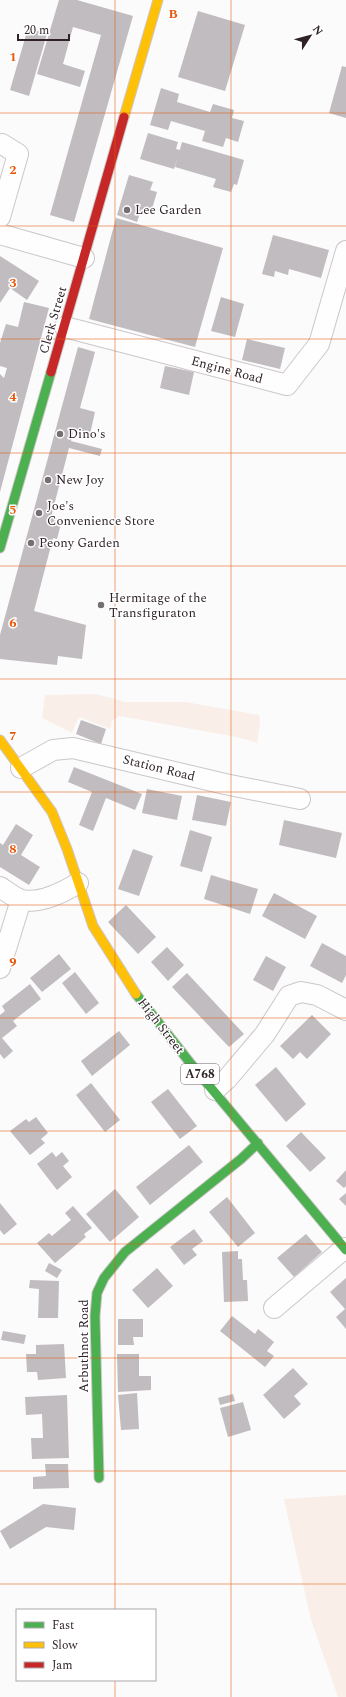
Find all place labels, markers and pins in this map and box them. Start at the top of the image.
place label: Lee Garden [135,200,202,220]
marker: Lee Garden [122,205,132,215]
place label: Dino's [68,424,106,444]
marker: Dino's [55,429,65,439]
place label: New Joy [56,470,105,490]
marker: New Joy [43,475,53,485]
place label: Joe's Convenience Store [47,496,155,531]
marker: Joe's Convenience Store [34,508,44,518]
place label: Peony Garden [39,533,120,553]
marker: Peony Garden [26,538,36,548]
place label: Hermitage of the Transfiguraton [109,588,207,623]
marker: Hermitage of the Transfiguraton [96,600,106,610]

